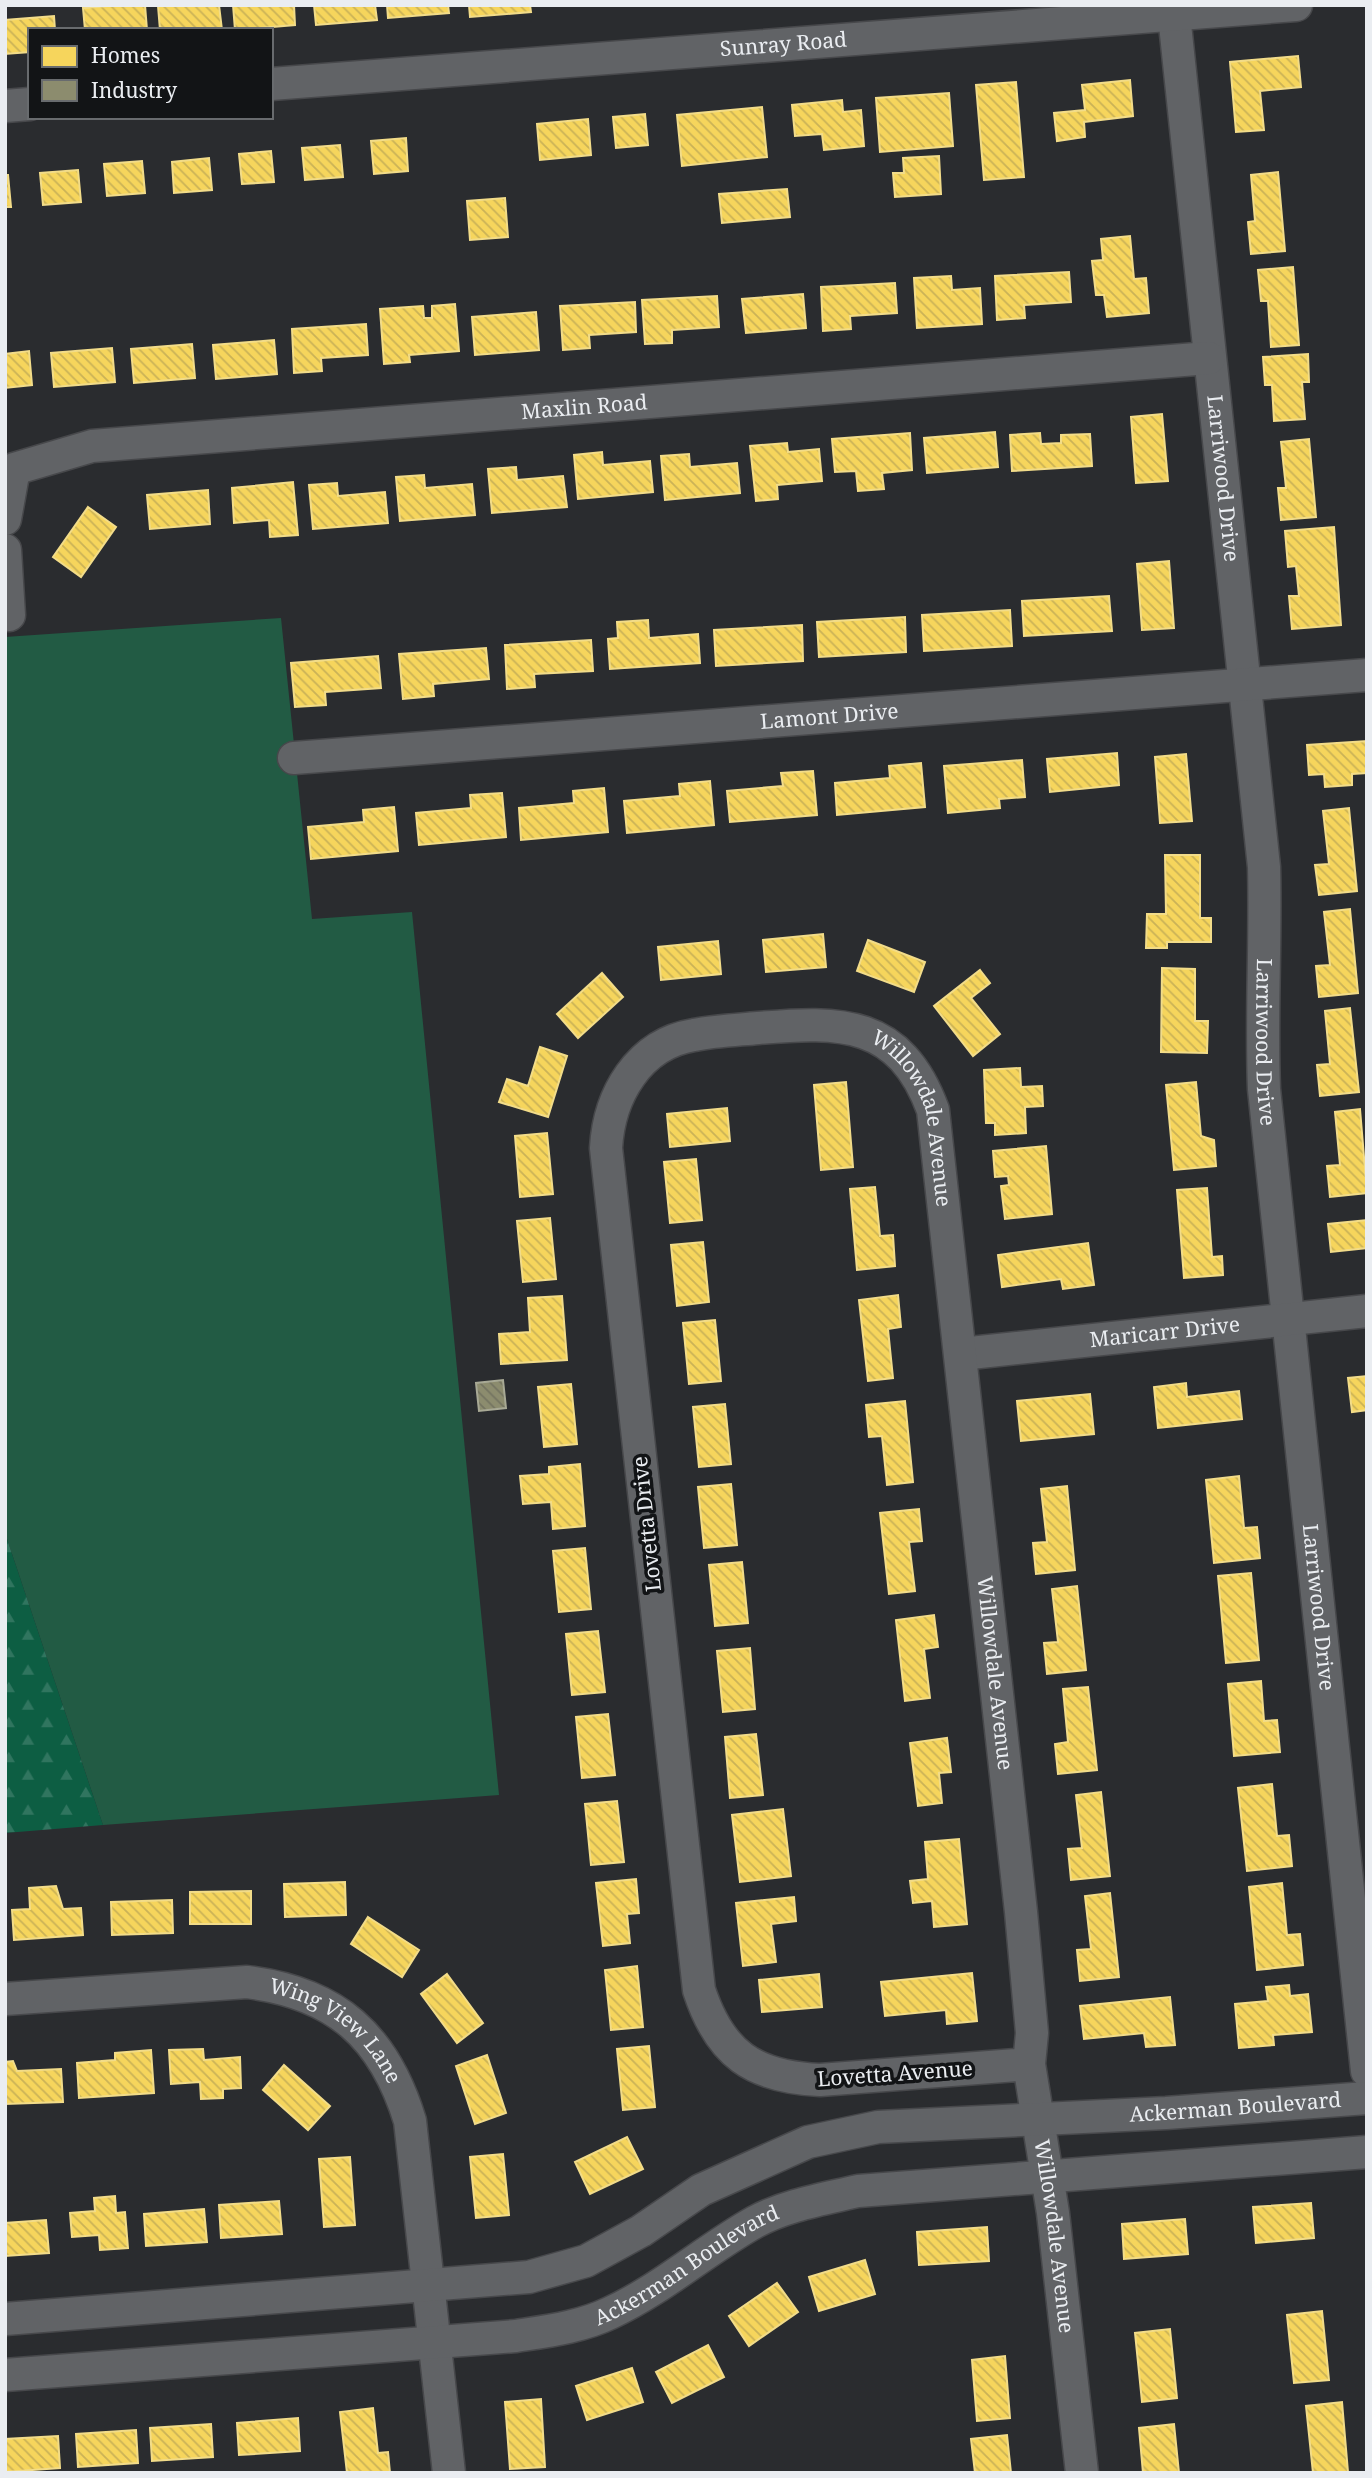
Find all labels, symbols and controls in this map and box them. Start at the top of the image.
street label: Sunray Road [719,25,848,62]
legend [28,28,273,119]
text: Homes [91,41,160,69]
text: Industry [91,76,177,104]
street label: Maxlin Road [520,387,649,425]
street label: Larriwood Drive [1201,394,1247,563]
street label: Lamont Drive [759,696,900,735]
street label: Larriwood Drive [1250,958,1283,1127]
street label: Willowdale Avenue [867,1023,959,1208]
street label: Maricarr Drive [1088,1310,1241,1353]
street label: Lovetta Drive [625,1455,667,1593]
street label: Larriwood Drive [1297,1523,1342,1692]
street label: Willowdale Avenue [971,1575,1020,1772]
street label: Wing View Lane [267,1971,409,2088]
street label: Lovetta Avenue [816,2054,974,2092]
street label: Ackerman Boulevard [1129,2085,1342,2128]
street label: Willowdale Avenue [1028,2137,1081,2335]
street label: Ackerman Boulevard [590,2198,783,2331]

